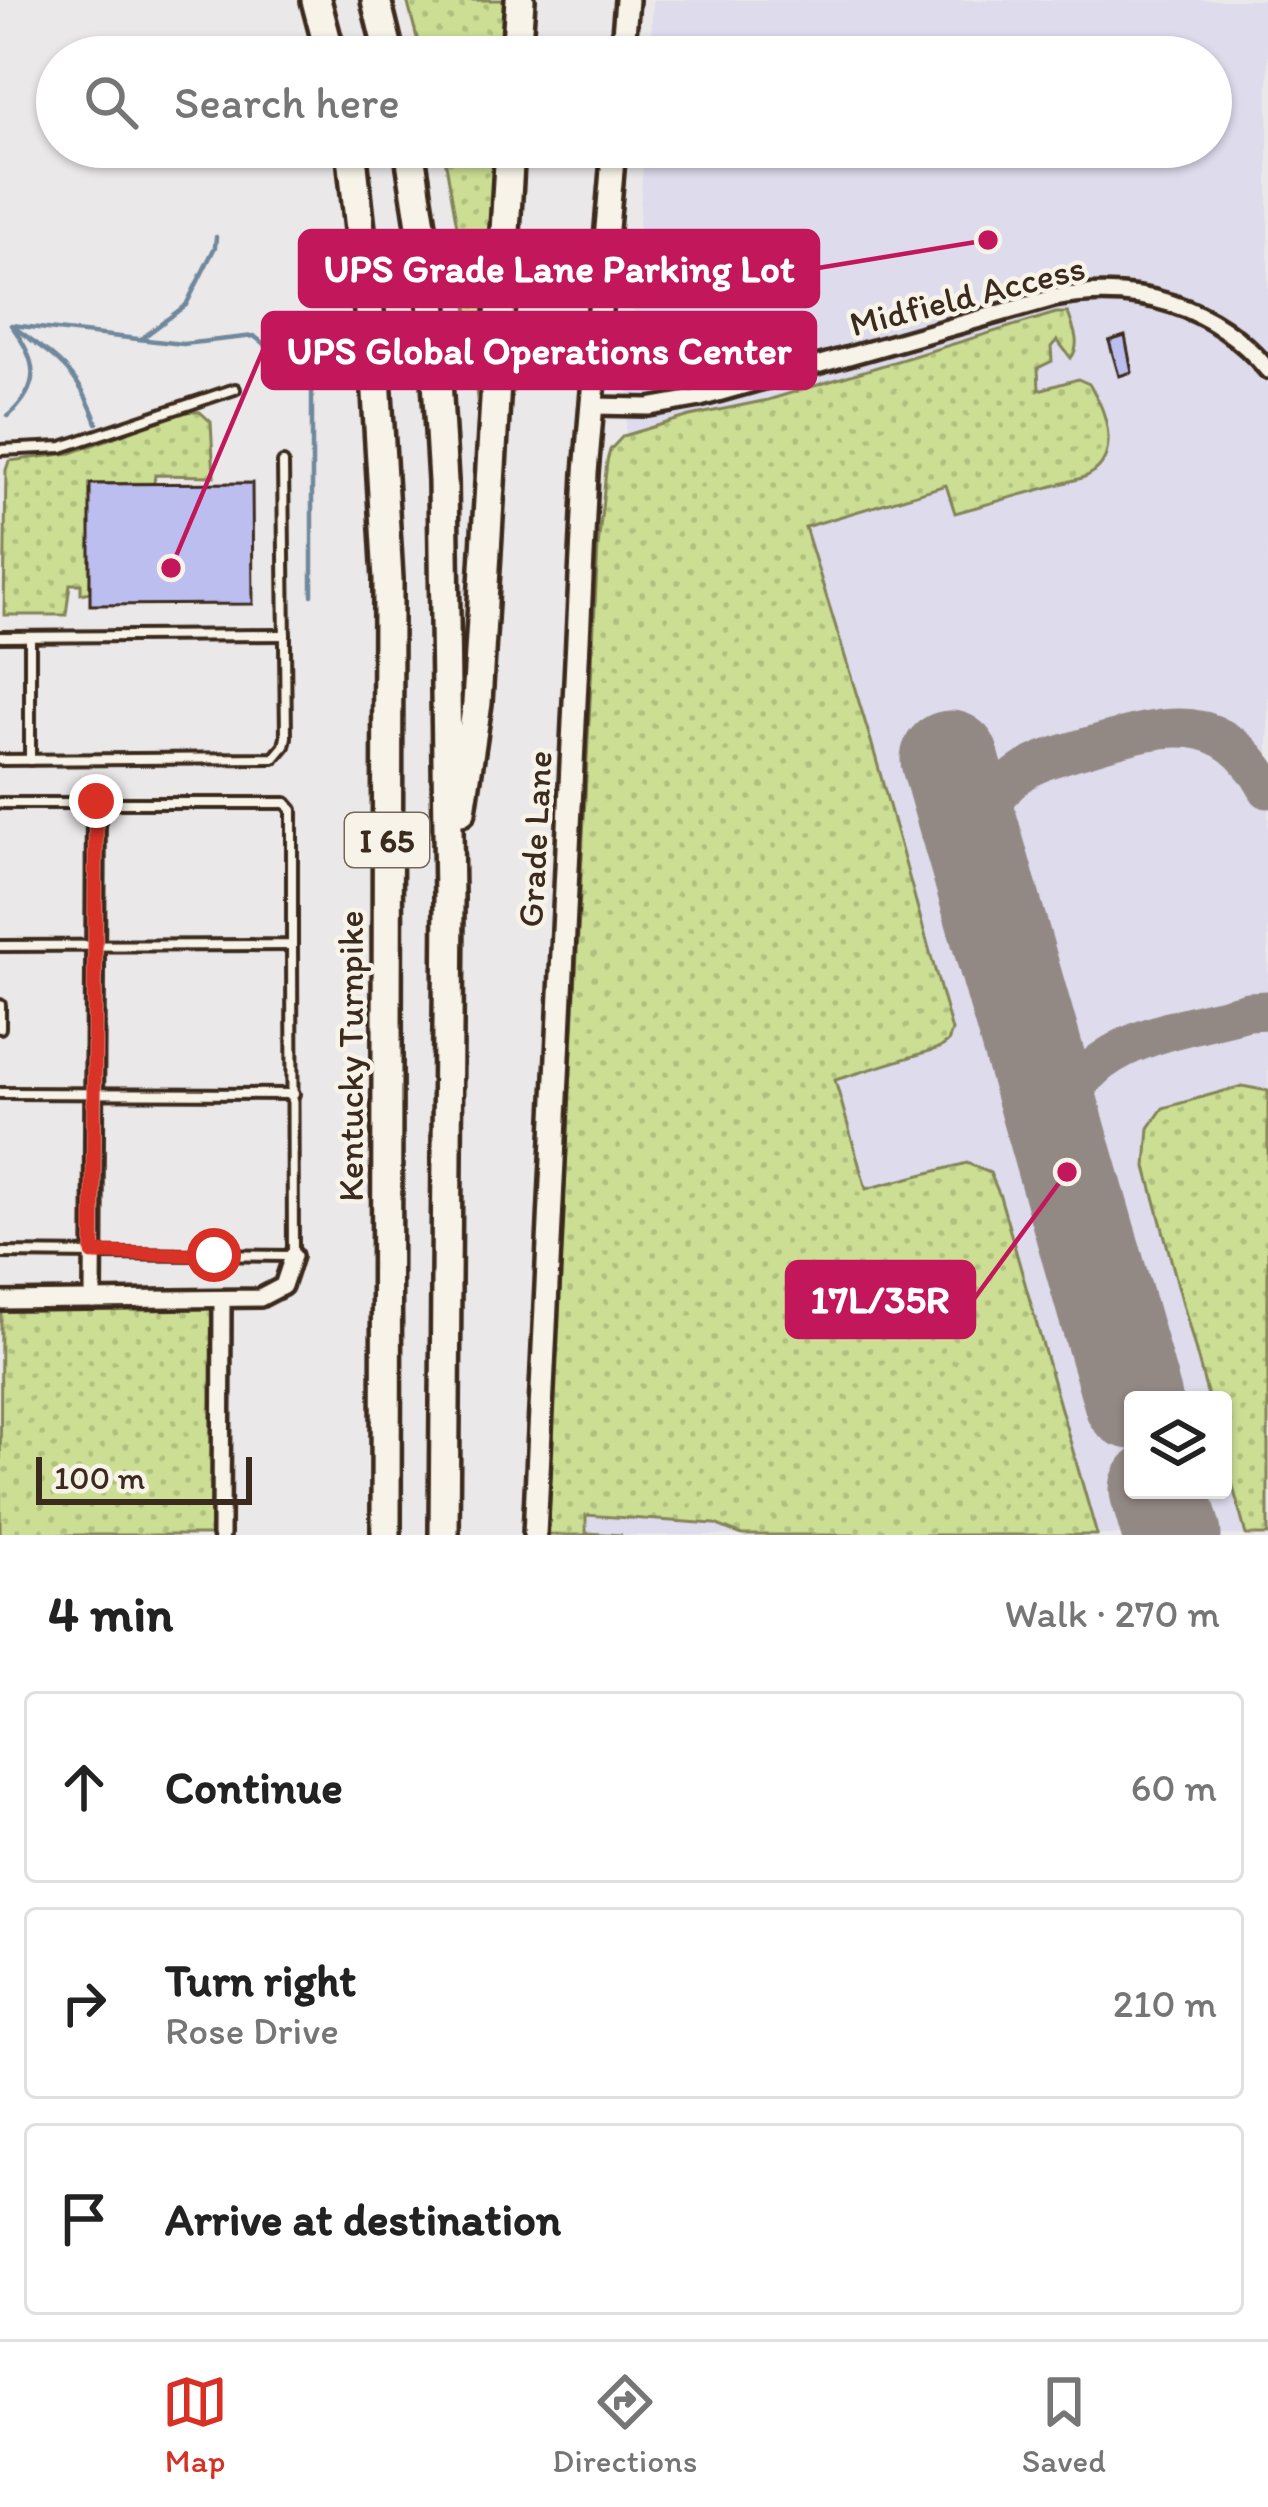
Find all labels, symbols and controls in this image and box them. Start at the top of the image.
search box [36,36,1232,168]
icon: search [78,69,144,135]
text: Search here [174,75,400,129]
callout: UPS Grade Lane Parking Lot [300,231,818,306]
text: UPS Grade Lane Parking Lot [323,245,795,292]
street label: Midfield Access [845,245,1089,345]
callout: UPS Global Operations Center [263,313,815,388]
text: UPS Global Operations Center [286,327,793,374]
street label: Grade Lane [508,750,561,928]
route end [69,774,123,828]
road number: I 65 [345,813,429,867]
street label: Kentucky Turnpike [329,910,372,1202]
route start [187,1228,241,1282]
callout: 17L/35R [787,1262,974,1337]
text: 17L/35R [811,1276,949,1323]
map controls [1124,1391,1232,1499]
button: layers [1124,1391,1232,1499]
scale bar [36,1451,252,1504]
text: 100 m [54,1458,145,1497]
text: 4 min [48,1583,173,1644]
text: Walk · 270 m [1004,1590,1220,1637]
icon: ahead [51,1754,117,1820]
text: Continue [165,1760,343,1814]
text: 60 m [1131,1764,1217,1811]
text: Turn right [165,1953,356,2007]
icon: right [51,1970,117,2036]
text: 210 m [1113,1980,1217,2027]
text: Rose Drive [165,2007,339,2054]
icon: arrive [51,2186,117,2252]
text: Arrive at destination [165,2192,561,2246]
tab: Map [162,2369,228,2480]
tab: Directions [552,2369,697,2480]
tab: Saved [1022,2369,1106,2480]

